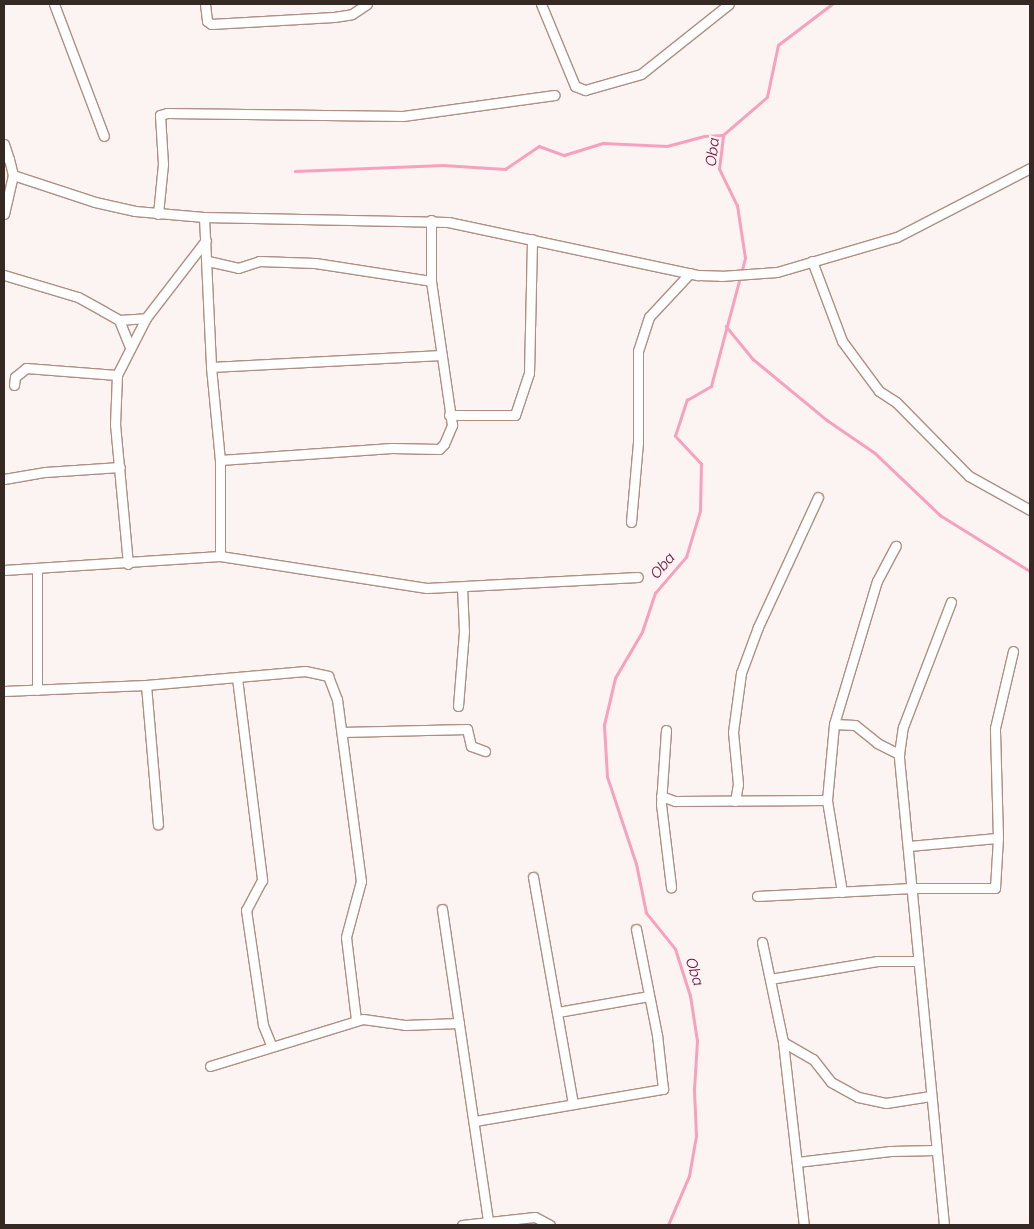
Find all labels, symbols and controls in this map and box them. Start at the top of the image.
water label: Oba [703,137,723,167]
water label: Oba [647,549,679,583]
water label: Oba [681,956,707,988]

